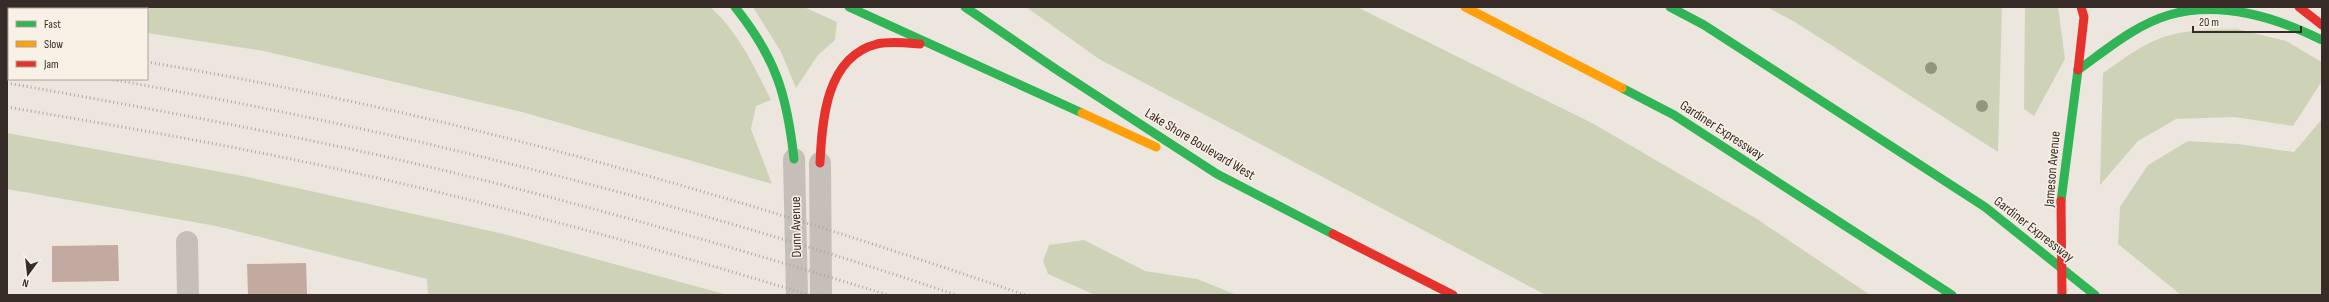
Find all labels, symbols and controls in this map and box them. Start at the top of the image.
legend [8,8,148,80]
scale bar [2193,8,2301,34]
text: 20 m [2199,15,2219,30]
text: Fast [44,17,61,32]
text: Slow [44,37,63,52]
text: Jam [43,57,59,72]
street label: Gardiner Expressway [1677,96,1768,164]
street label: Lake Shore Boulevard West [1142,104,1258,184]
street label: Jameson Avenue [2040,130,2064,209]
street label: Gardiner Expressway [1991,192,2078,266]
street label: Dunn Avenue [787,196,805,258]
north arrow [8,254,48,294]
text: N [21,276,30,290]

